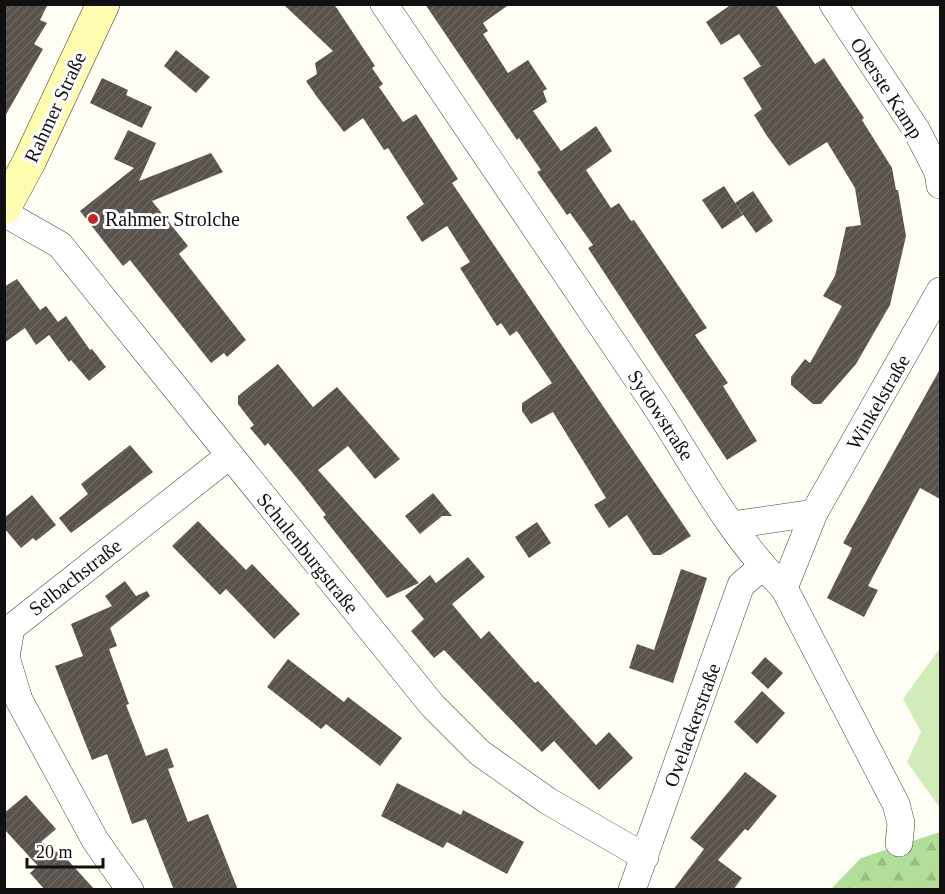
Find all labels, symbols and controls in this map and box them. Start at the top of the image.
street label: Oberste Kamp [845,33,928,143]
street label: Rahmer Straße [20,48,90,166]
place label: Rahmer Strolche [105,208,240,230]
marker: Rahmer Strolche [86,212,100,226]
street label: Winkelstraße [842,351,914,453]
street label: Sydowstraße [623,366,698,465]
street label: Schulenburgstraße [252,488,363,618]
street label: Selbachstraße [24,534,126,620]
street label: Ovelackerstraße [659,660,725,790]
scale bar [27,831,104,869]
text: 20 m [36,842,73,862]

